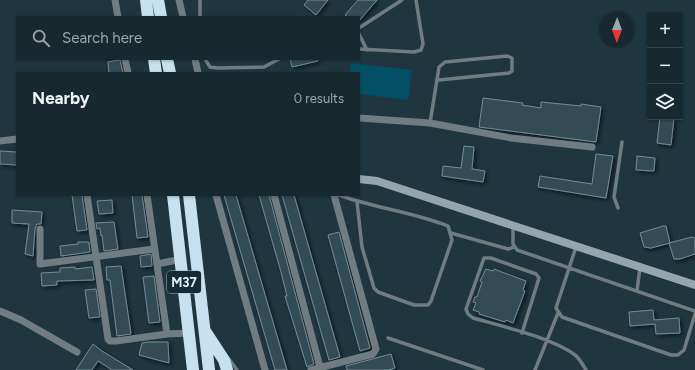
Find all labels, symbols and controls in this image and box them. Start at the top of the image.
north arrow [599,12,635,48]
map controls [647,12,683,120]
button: + [647,12,683,48]
search box [16,16,360,60]
icon: search [30,27,52,49]
text: Search here [62,29,142,47]
button: − [647,48,683,84]
button: layers [647,84,683,120]
text: Nearby [32,88,90,108]
text: 0 results [294,91,344,106]
road number: M37 [167,271,201,293]

